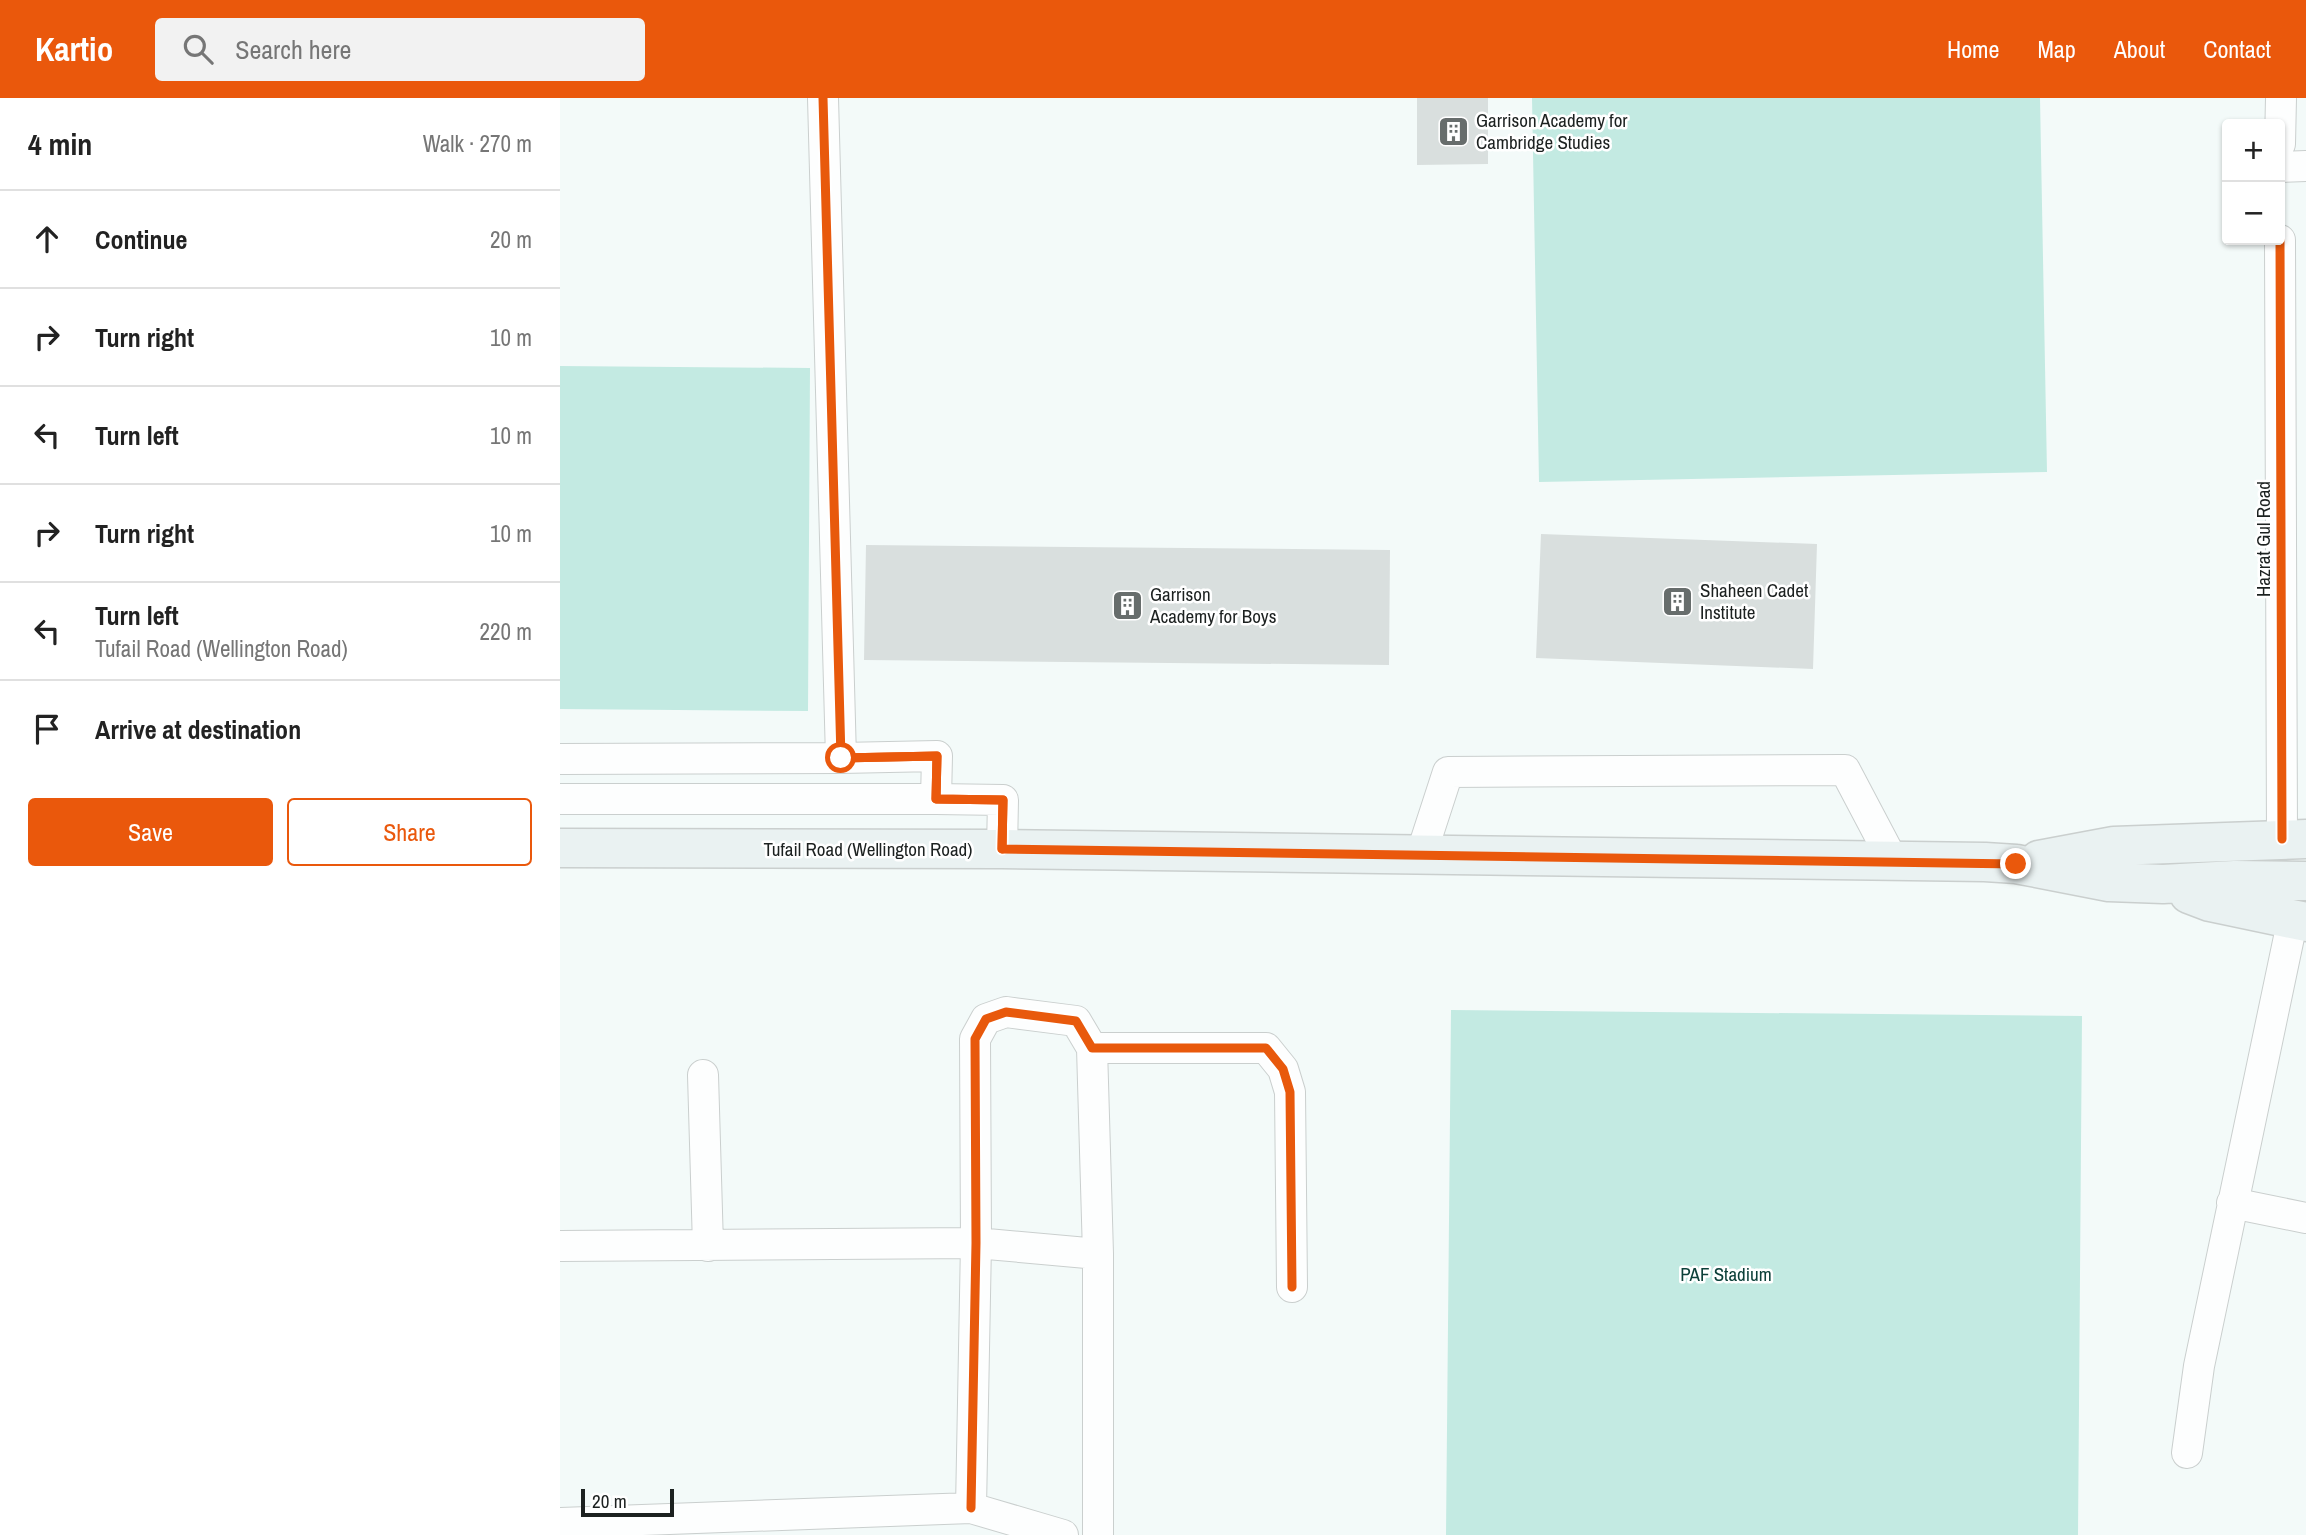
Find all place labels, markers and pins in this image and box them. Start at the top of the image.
place label: Garrison Academy for Cambridge Studies [1476,107,1628,155]
building icon: Garrison Academy for Cambridge Studies [1436,114,1470,148]
place label: Shaheen Cadet Institute [1700,577,1809,625]
place label: Garrison Academy for Boys [1149,581,1277,629]
building icon: Shaheen Cadet Institute [1660,584,1694,618]
building icon: Garrison Academy for Boys [1110,588,1144,622]

